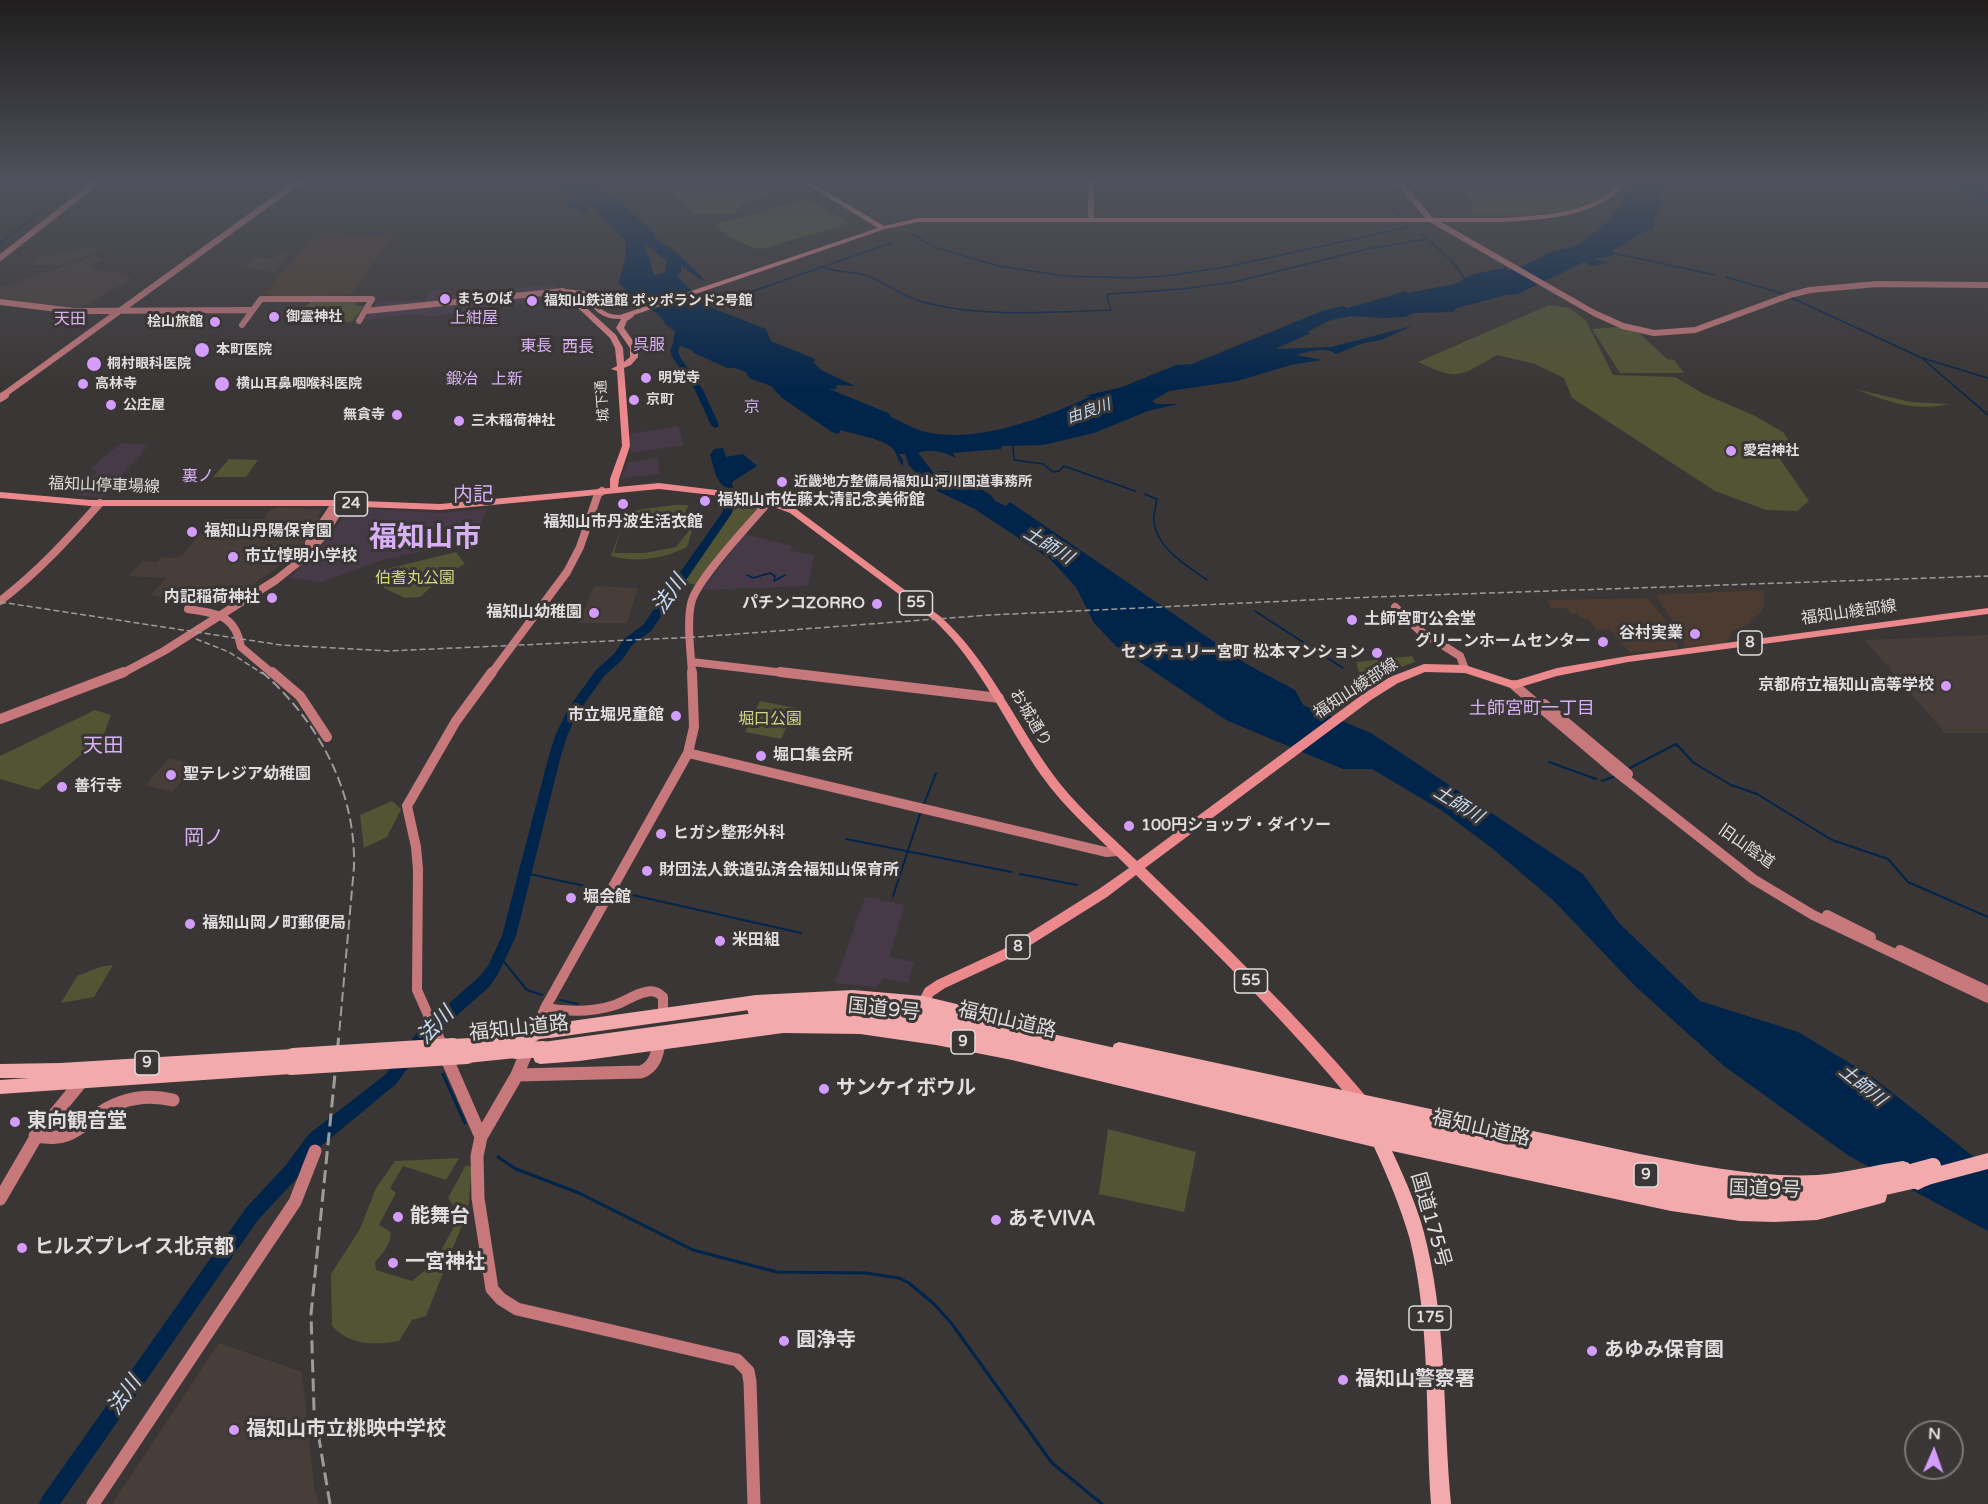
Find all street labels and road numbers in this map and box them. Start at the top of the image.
street label: 城下通 [593,379,613,423]
street label: 福知山停車場線 [48,474,160,498]
road number: 24 [334,492,368,516]
road number: 55 [900,591,932,615]
street label: 福知山綾部線 [1800,597,1898,629]
road number: 8 [1738,631,1762,655]
street label: 福知山綾部線 [1311,655,1401,723]
street label: お城通り [1005,686,1055,750]
street label: 旧山陰道 [1714,821,1778,873]
road number: 8 [1006,935,1030,959]
road number: 55 [1234,969,1268,993]
street label: 国道9号 [847,994,921,1026]
street label: 福知山道路 [956,998,1058,1044]
street label: 福知山道路 [468,1012,570,1046]
road number: 9 [951,1030,975,1054]
road number: 9 [135,1051,159,1075]
street label: 福知山道路 [1430,1106,1532,1152]
road number: 9 [1634,1163,1658,1187]
street label: 国道175号 [1405,1170,1455,1270]
street label: 国道9号 [1728,1177,1802,1203]
road number: 175 [1409,1306,1451,1330]

